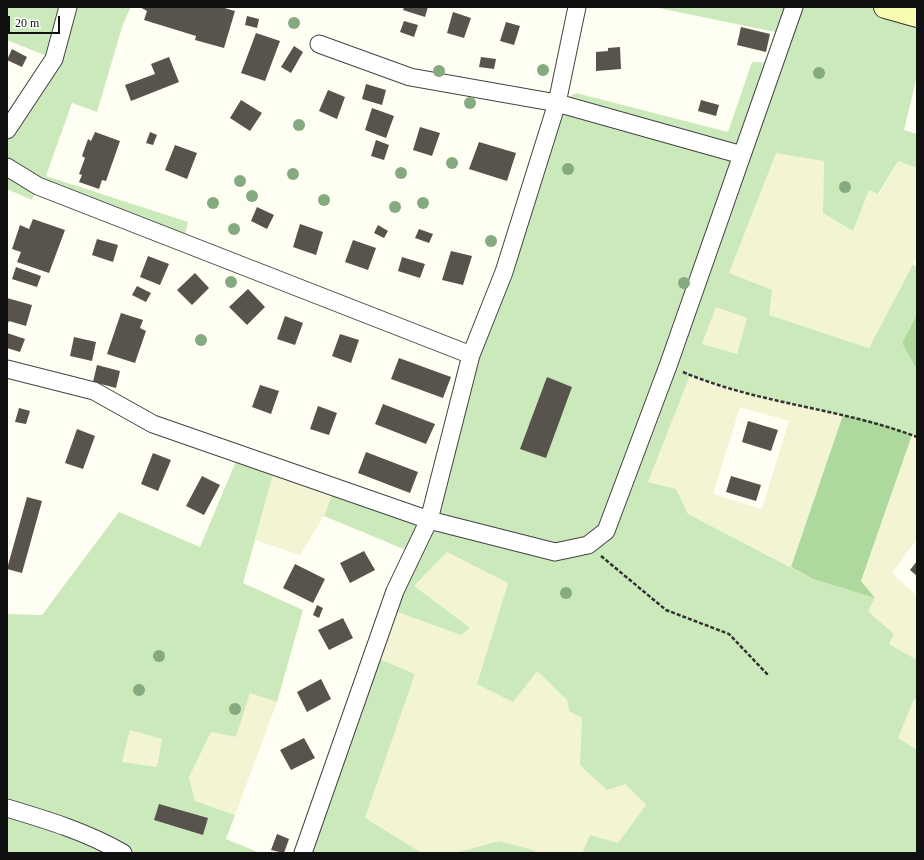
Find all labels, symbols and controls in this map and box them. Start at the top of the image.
scale bar [10,8,62,34]
text: 20 m [15,16,39,30]

